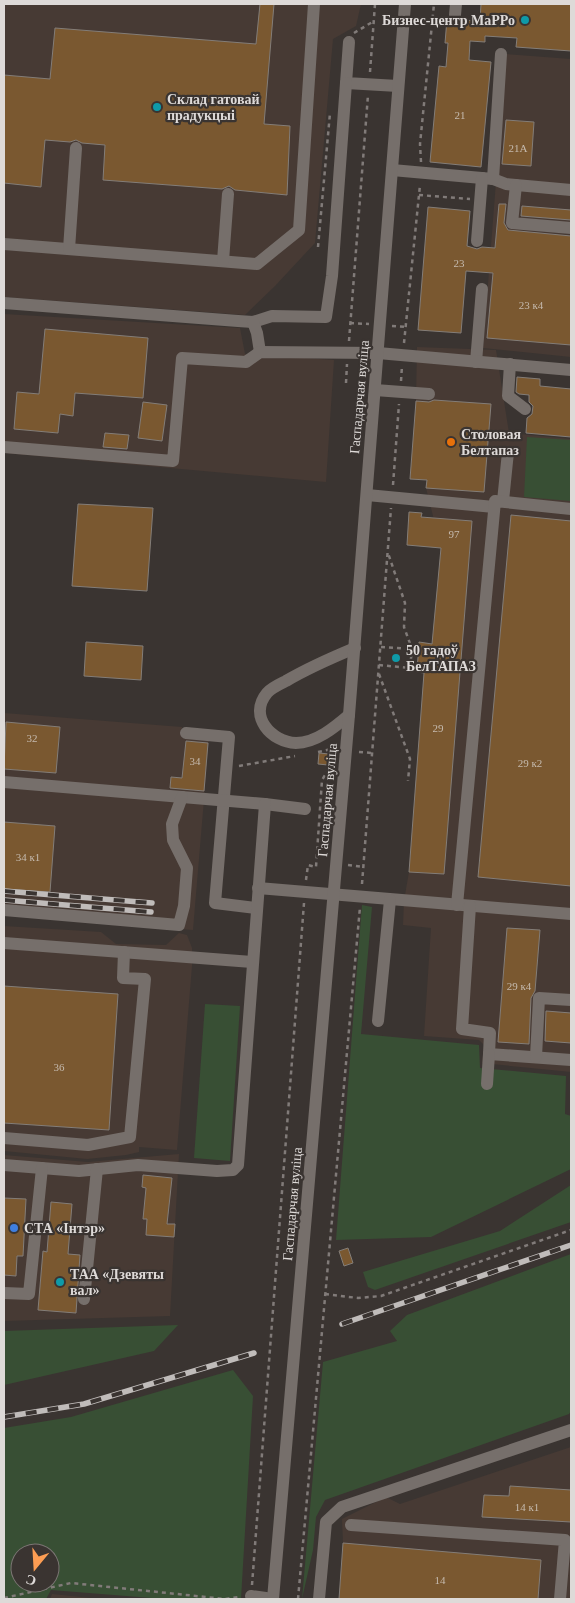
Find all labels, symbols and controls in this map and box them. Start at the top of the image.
place label: Бизнес-центр МаРРо [382,13,515,28]
marker: Бизнес-центр МаРРо [519,14,531,26]
place label: Склад гатовай прадукцыі [167,92,260,123]
marker: Склад гатовай прадукцыі [151,101,163,113]
house number: 21 [455,109,466,121]
house number: 21А [509,142,528,154]
house number: 23 [454,257,465,269]
house number: 23 к4 [519,299,544,311]
street label: Гаспадарчая вуліца [347,339,372,455]
place label: Столовая Белтапаз [461,427,522,458]
marker: Столовая Белтапаз [445,436,457,448]
house number: 97 [449,528,460,540]
place label: 50 гадоў БелТАПАЗ [406,643,476,674]
marker: 50 гадоў БелТАПАЗ [390,652,402,664]
house number: 29 [433,722,444,734]
house number: 32 [27,732,38,744]
street label: Гаспадарчая вуліца [315,742,340,858]
house number: 34 [190,755,201,767]
house number: 29 к2 [518,757,542,769]
house number: 34 к1 [16,851,40,863]
house number: 29 к4 [507,980,532,992]
house number: 36 [54,1061,65,1073]
street label: Гаспадарчая вуліца [280,1146,305,1262]
place label: СТА «Інтэр» [24,1221,105,1236]
marker: СТА «Інтэр» [8,1222,20,1234]
place label: ТАА «Дзевяты вал» [70,1267,164,1298]
marker: ТАА «Дзевяты вал» [54,1276,66,1288]
house number: 14 к1 [515,1501,539,1513]
north arrow [10,1543,60,1593]
text: С [24,1571,38,1589]
house number: 14 [435,1574,446,1586]

